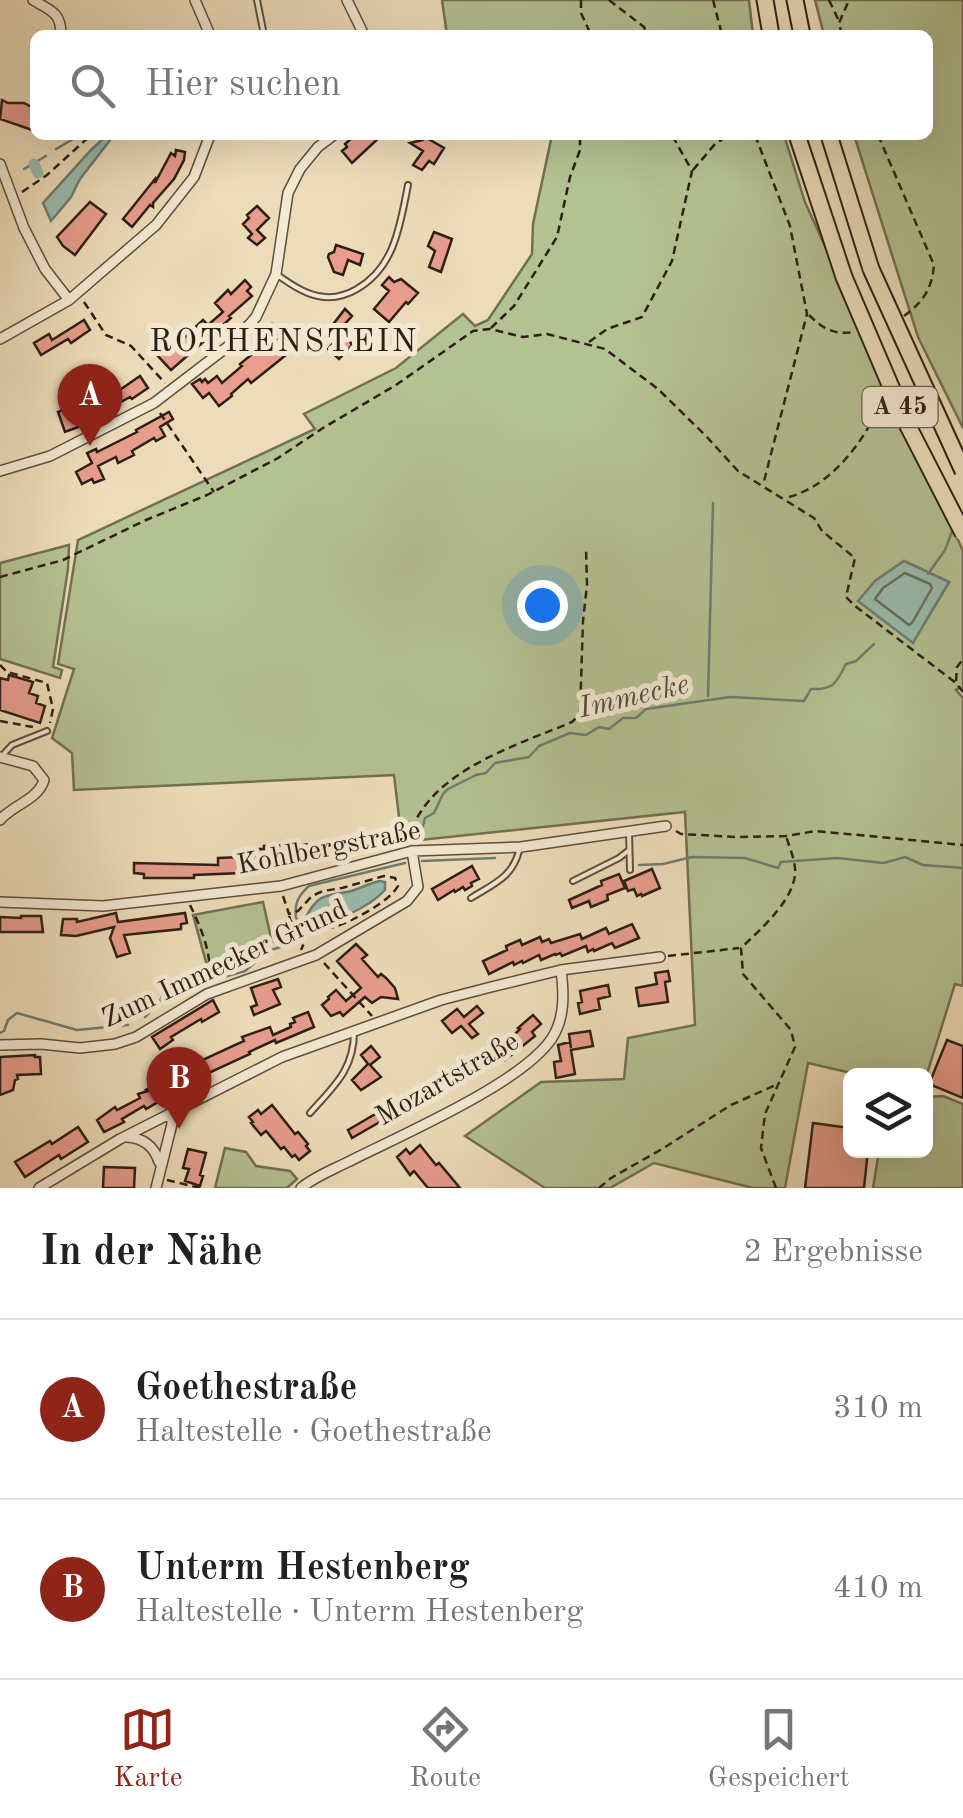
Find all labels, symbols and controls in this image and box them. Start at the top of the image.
search box [30,30,933,140]
icon: search [65,58,120,113]
text: Hier suchen [145,66,341,104]
district label: ROTHENSTEIN [149,327,419,359]
pin: A [58,364,122,446]
road number: A 45 [862,387,938,427]
your location [517,580,568,631]
water label: Immecke [575,670,692,724]
street label: Kohlbergstraße [235,817,423,881]
street label: Zum Immecker Grund [98,896,352,1034]
street label: Mozartstraße [372,1028,524,1132]
pin: B [146,1046,212,1129]
map controls [843,1068,933,1158]
button: layers [843,1068,933,1158]
text: In der Nähe [40,1232,263,1274]
text: 2 Ergebnisse [743,1237,923,1269]
text: Goethestraße [135,1370,358,1408]
text: A [60,1393,85,1425]
text: 310 m [833,1393,923,1425]
text: Haltestelle · Goethestraße [135,1417,492,1449]
text: Unterm Hestenberg [135,1550,470,1588]
text: B [61,1573,84,1605]
text: 410 m [833,1573,923,1605]
text: Haltestelle · Unterm Hestenberg [135,1597,583,1629]
tab: Karte [113,1702,183,1797]
tab: Route [409,1702,481,1797]
tab: Gespeichert [708,1702,850,1797]

